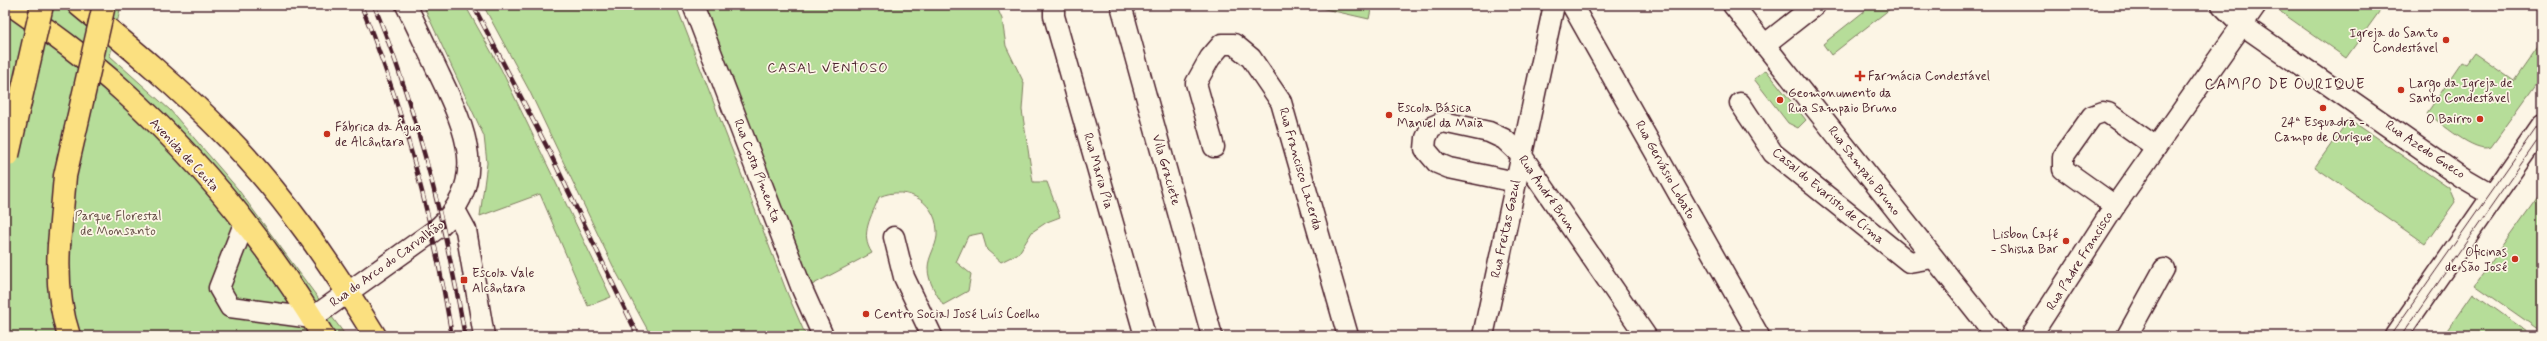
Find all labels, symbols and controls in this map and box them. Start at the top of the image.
place label: Igreja do Santo Condestável [2350,25,2438,57]
marker: Igreja do Santo Condestável [2441,35,2451,45]
district label: CASAL VENTOSO [767,59,889,77]
place label: Farmácia Condestável [1868,68,1990,85]
marker: Farmácia Condestável [1855,71,1865,81]
district label: CAMPO DE OURIQUE [2204,75,2366,95]
place label: Largo da Igreja de Santo Condestável [2409,75,2513,107]
place label: Geomonumento da Rua Sampaio Bruno [1788,85,1897,117]
marker: Largo da Igreja de Santo Condestável [2396,85,2406,95]
marker: Geomonumento da Rua Sampaio Bruno [1775,95,1785,105]
place label: Escola Básica Manuel da Maia [1397,100,1484,132]
marker: 24ª Esquadra - Campo de Ourique [2318,103,2328,113]
street label: Rua Francisco Lacerda [1274,106,1326,232]
marker: Escola Básica Manuel da Maia [1384,110,1394,120]
place label: O Bairro [2426,111,2472,128]
place label: 24ª Esquadra - Campo de Ourique [2274,114,2372,146]
marker: O Bairro [2475,114,2485,124]
street label: Avenida de Ceuta [146,115,222,195]
street label: Rua Costa Pimenta [729,117,785,226]
street label: Rua Azedo Gneco [2382,117,2469,183]
place label: Fábrica da Água de Alcântara [335,118,421,151]
street label: Rua Gervásio Lobato [1631,118,1699,222]
street label: Rua Sampaio Bruno [1824,123,1904,219]
marker: Fábrica da Água de Alcântara [322,129,332,139]
street label: Rua Maria Pia [1079,131,1117,211]
street label: Vila Graciete [1148,133,1184,207]
street label: Casal do Evaristo de Cima [1768,144,1888,248]
street label: Rua André Brun [1514,152,1580,236]
street label: Rua Freitas Gazul [1487,178,1525,280]
park label: Parque Florestal de Monsanto [74,208,162,240]
street label: Rua Padre Francisco [2043,208,2117,314]
street label: Rua do Arco do Carvalhão [327,217,448,311]
place label: Lisbon Café - Shisha Bar [1991,226,2059,258]
marker: Lisbon Café - Shisha Bar [2061,236,2071,246]
place label: Oficinas de São José [2445,244,2507,276]
marker: Oficinas de São José [2510,254,2520,264]
place label: Escola Vale Alcântara [472,265,535,297]
marker: Escola Vale Alcântara [459,275,469,285]
place label: Centro Social José Luís Coelho [874,306,1040,323]
marker: Centro Social José Luís Coelho [861,309,871,319]

